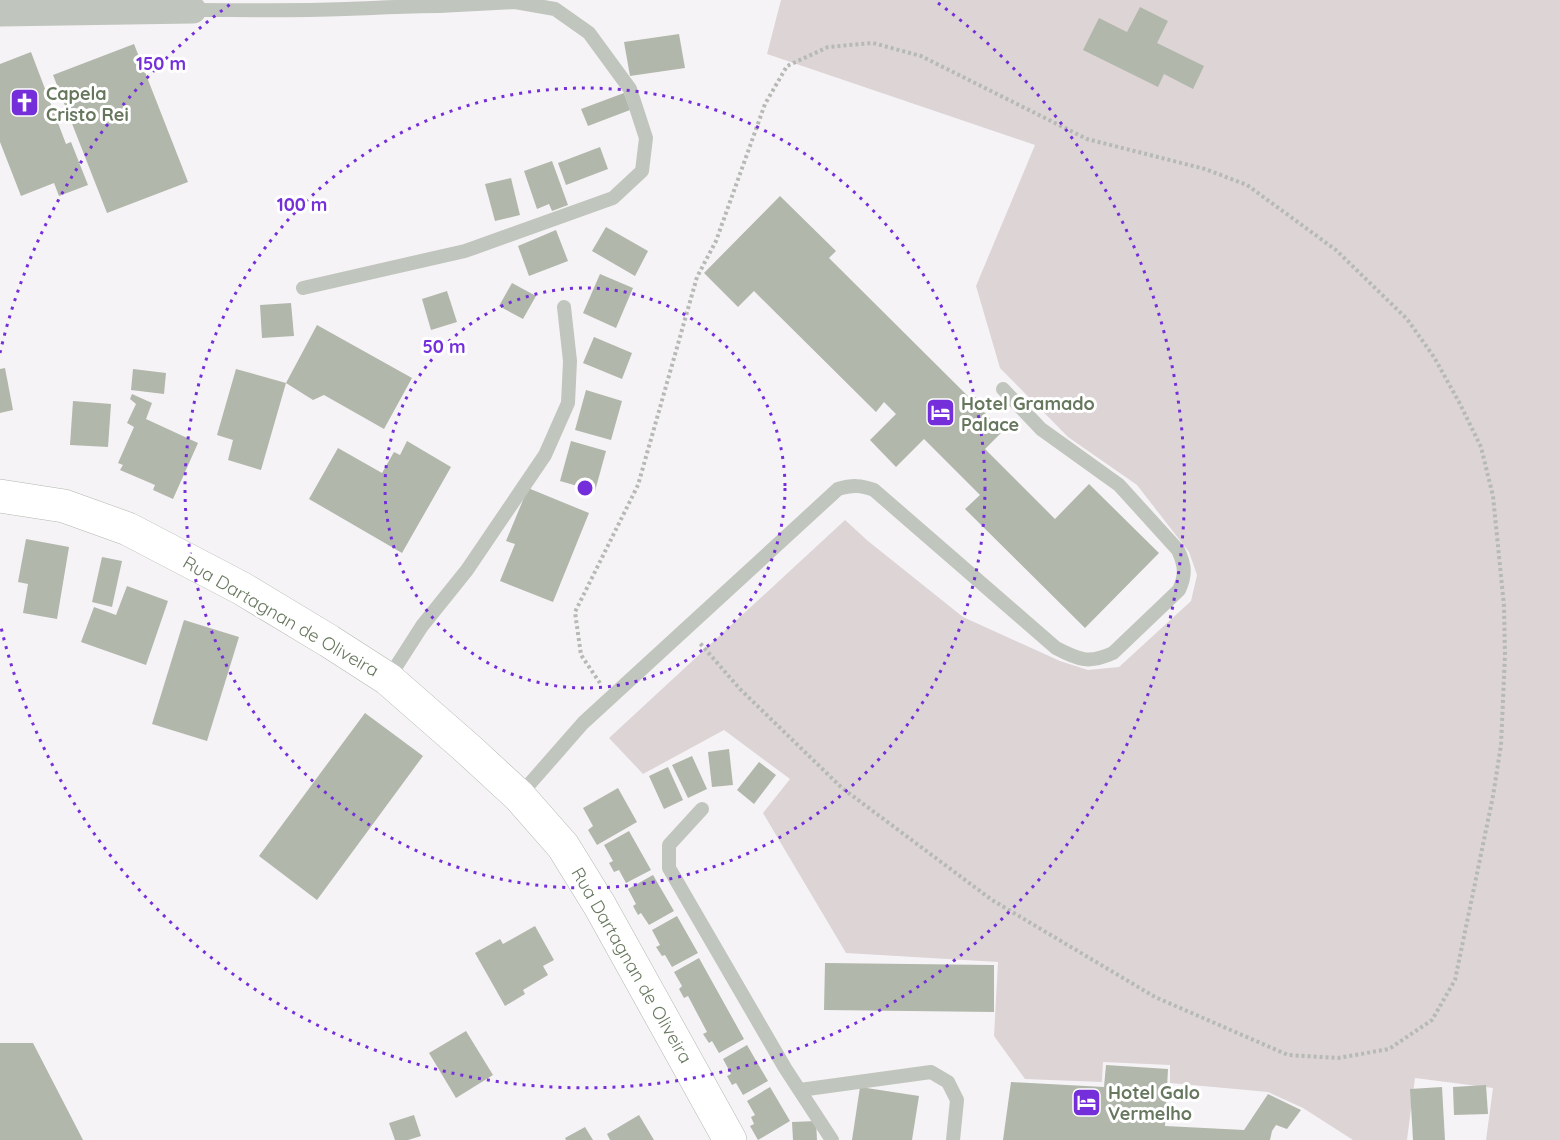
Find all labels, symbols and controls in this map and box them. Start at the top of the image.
text: 150 m [136,52,186,75]
place label: Capela Cristo Rei [46,82,129,126]
church icon: Capela Cristo Rei [9,87,41,119]
text: 100 m [277,193,327,216]
text: 50 m [422,335,466,358]
place label: Hotel Gramado Palace [961,392,1095,436]
hotel icon: Hotel Gramado Palace [924,397,956,429]
centre of rings [575,478,595,498]
street label: Rua Dartagnan de Oliveira [179,550,383,682]
street label: Rua Dartagnan de Oliveira [566,863,698,1067]
place label: Hotel Galo Vermelho [1108,1081,1200,1125]
hotel icon: Hotel Galo Vermelho [1071,1086,1103,1118]

